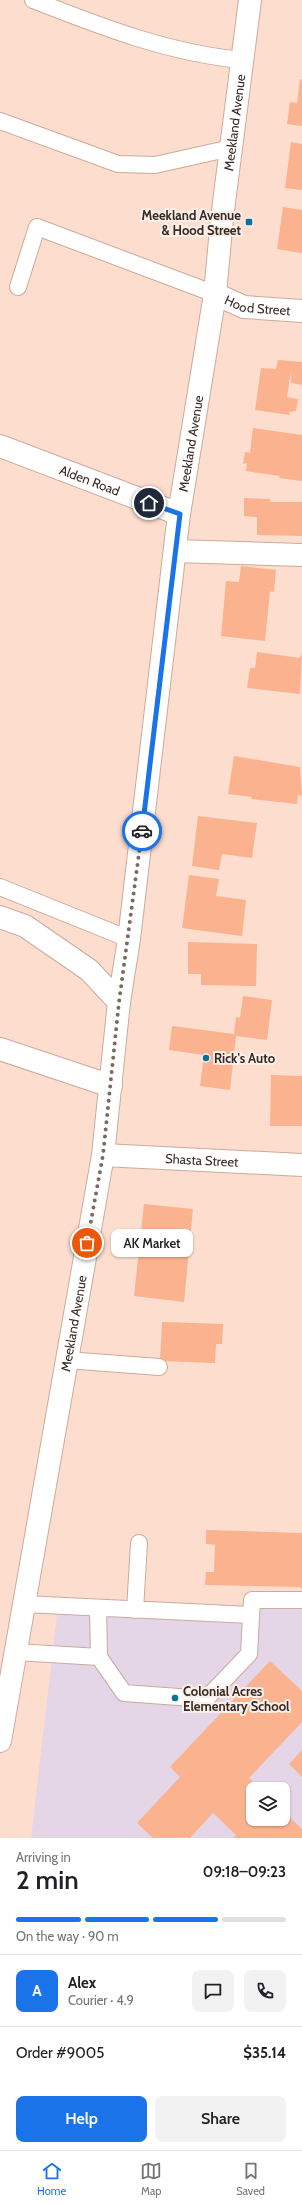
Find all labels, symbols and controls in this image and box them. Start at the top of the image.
street label: Meekland Avenue [220,73,248,172]
place label: Meekland Avenue & Hood Street [142,207,242,238]
marker: Meekland Avenue & Hood Street [244,217,254,227]
street label: Hood Street [222,291,292,318]
street label: Meekland Avenue [175,394,206,493]
street label: Alden Road [57,461,122,499]
pin [132,486,166,520]
icon: home [138,492,160,514]
courier [122,811,162,851]
icon: car [131,820,153,842]
place label: Rick's Auto [214,1050,276,1066]
marker: Rick's Auto [201,1053,211,1063]
street label: Shasta Street [165,1150,239,1170]
pin [70,1226,104,1260]
callout: AK Market [111,1229,193,1257]
icon: bag [76,1232,98,1254]
text: AK Market [123,1235,181,1251]
street label: Meekland Avenue [57,1274,90,1373]
place label: Colonial Acres Elementary School [183,1683,290,1714]
marker: Colonial Acres Elementary School [170,1693,180,1703]
map controls [246,1782,290,1826]
button: layers [246,1782,290,1826]
text: Arriving in [16,1849,71,1865]
text: 09:18–09:23 [203,1863,286,1881]
text: 2 min [16,1864,79,1896]
text: On the way · 90 m [16,1928,119,1944]
button: chat [192,1970,234,2012]
button: phone [244,1970,286,2012]
text: Alex [68,1974,96,1992]
text: A [32,1982,42,2000]
text: Courier · 4.9 [68,1992,134,2008]
text: Order #9005 [16,2044,104,2062]
text: $35.14 [243,2044,286,2062]
button: Help [16,2096,147,2142]
button: Share [155,2096,286,2142]
tab: Home [37,2160,66,2198]
tab: Map [140,2160,162,2198]
tab: Saved [236,2160,265,2198]

